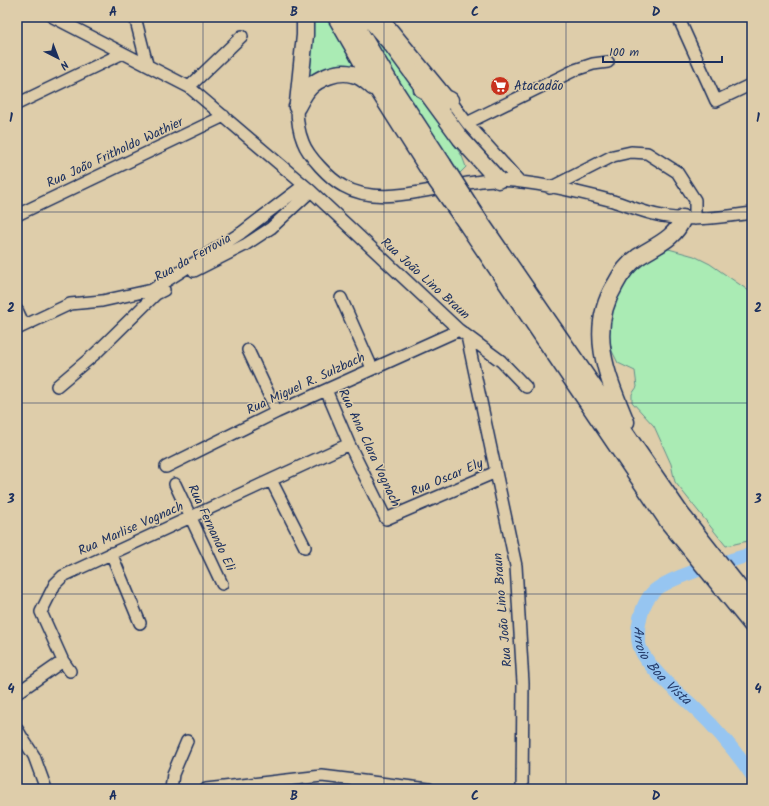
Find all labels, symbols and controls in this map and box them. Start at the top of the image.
text: A [109,2,117,23]
text: B [290,2,298,23]
text: C [471,2,479,23]
text: D [652,2,661,23]
north arrow [38,38,78,78]
scale bar [603,38,722,64]
text: 100 m [609,43,640,62]
text: N [55,56,73,74]
supermarket icon: Atacadão [489,75,511,97]
place label: Atacadão [514,76,564,97]
text: 1 [9,108,13,129]
text: 1 [756,108,760,129]
street label: Rua João Fritholdo Wathier [43,112,187,194]
street label: Rua da Ferrovia [151,228,235,288]
street label: Rua João Lino Braun [375,233,475,325]
text: 2 [7,298,15,319]
text: 2 [754,298,762,319]
street label: Rua Miguel R. Sulzbach [243,347,369,421]
street label: Rua Ana Clara Vognach [332,385,406,511]
street label: Rua Oscar Ely [407,453,487,503]
street label: Rua Fernando Eli [182,481,241,576]
text: 3 [6,489,15,510]
text: 3 [753,489,762,510]
street label: Rua Marlise Vognach [75,496,187,562]
street label: Rua João Lino Braun [488,552,518,668]
water label: Arroio Boa Vista [627,626,697,712]
text: 4 [7,679,15,700]
text: 4 [754,679,762,700]
text: A [109,786,117,806]
text: B [290,786,298,806]
text: C [471,786,479,806]
text: D [652,786,661,806]

